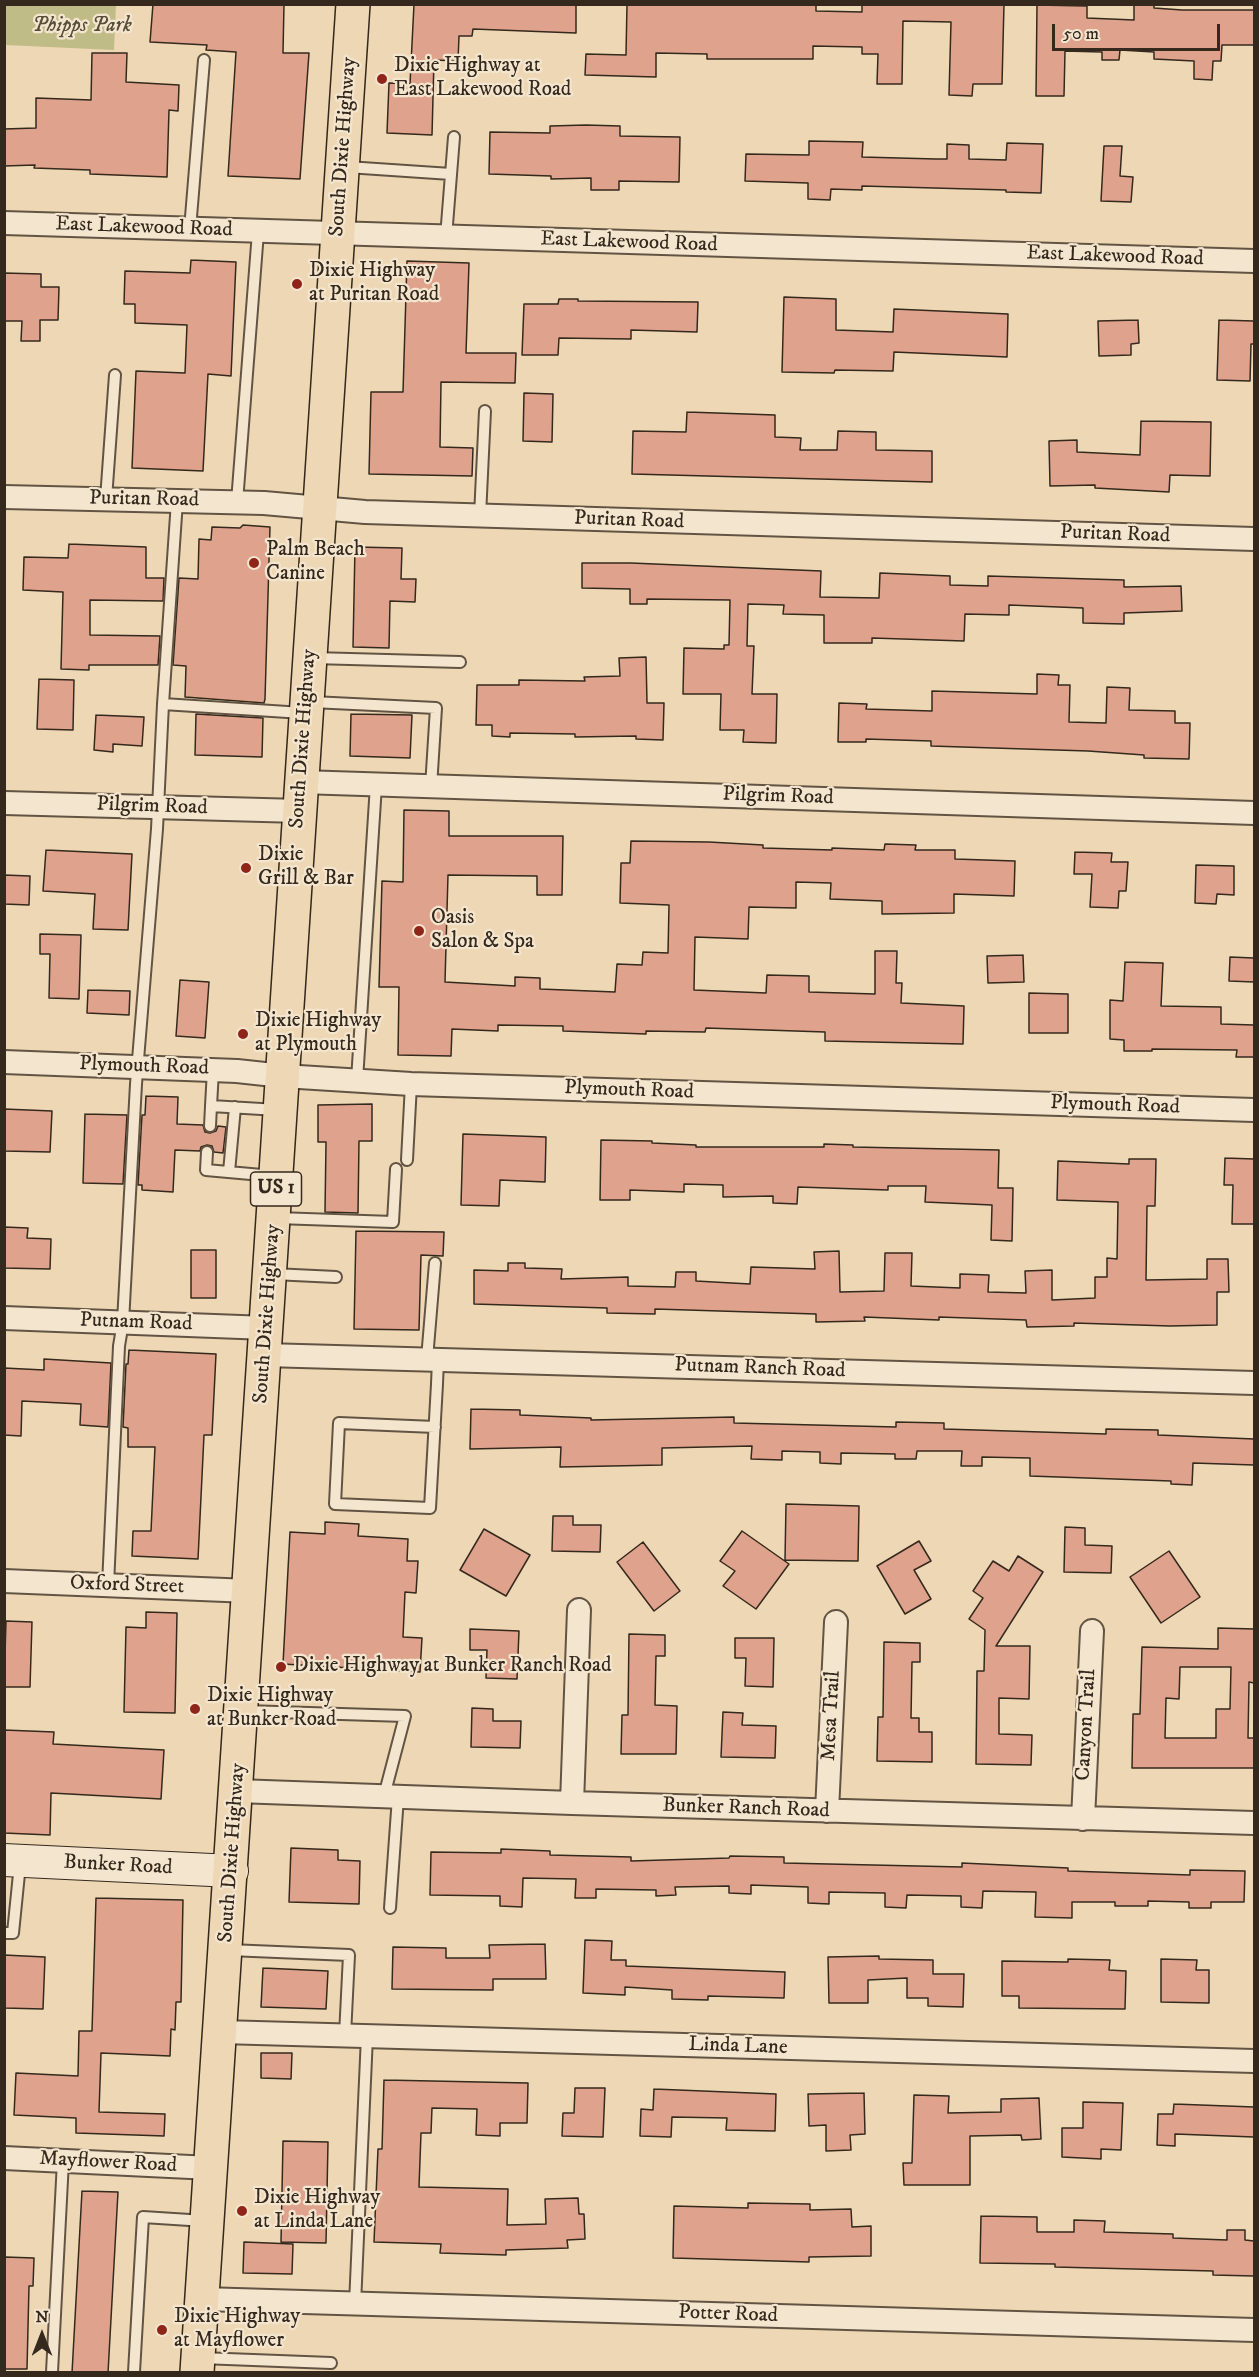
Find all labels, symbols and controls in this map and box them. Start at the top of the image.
scale bar [1055,12,1223,50]
park label: Phipps Park [32,14,132,40]
text: 50 m [1063,23,1099,45]
place label: Dixie Highway at East Lakewood Road [394,54,571,104]
street label: South Dixie Highway [325,56,363,238]
marker: Dixie Highway at East Lakewood Road [375,72,389,86]
street label: East Lakewood Road [55,212,233,244]
street label: East Lakewood Road [540,227,718,259]
street label: East Lakewood Road [1026,241,1204,273]
place label: Dixie Highway at Puritan Road [309,259,439,309]
marker: Dixie Highway at Puritan Road [290,277,304,291]
street label: Puritan Road [89,486,199,514]
street label: Puritan Road [574,506,684,536]
street label: Puritan Road [1060,520,1170,550]
place label: Palm Beach Canine [266,538,365,588]
marker: Palm Beach Canine [247,556,261,570]
street label: South Dixie Highway [285,648,323,830]
street label: Pilgrim Road [722,782,834,812]
street label: Pilgrim Road [96,792,208,822]
place label: Dixie Grill & Bar [258,843,354,893]
marker: Dixie Grill & Bar [239,861,253,875]
place label: Oasis Salon & Spa [431,906,534,956]
marker: Oasis Salon & Spa [412,924,426,938]
place label: Dixie Highway at Plymouth [255,1009,381,1059]
marker: Dixie Highway at Plymouth [236,1027,250,1041]
street label: Plymouth Road [79,1052,209,1082]
street label: Plymouth Road [564,1076,694,1106]
street label: Plymouth Road [1050,1091,1180,1121]
road number: US 1 [250,1172,302,1206]
street label: South Dixie Highway [249,1223,287,1405]
street label: Putnam Road [79,1308,193,1338]
street label: Putnam Ranch Road [674,1353,846,1385]
street label: Oxford Street [69,1571,185,1601]
place label: Dixie Highway at Bunker Ranch Road [293,1654,611,1680]
marker: Dixie Highway at Bunker Ranch Road [274,1660,288,1674]
street label: Canyon Trail [1072,1669,1102,1781]
street label: Mesa Trail [817,1670,847,1762]
place label: Dixie Highway at Bunker Road [207,1684,336,1734]
marker: Dixie Highway at Bunker Road [188,1702,202,1716]
street label: South Dixie Highway [214,1762,252,1944]
street label: Bunker Ranch Road [662,1793,830,1825]
street label: Bunker Road [63,1851,173,1881]
street label: Linda Lane [688,2033,788,2061]
street label: Mayflower Road [38,2147,178,2179]
place label: Dixie Highway at Linda Lane [254,2186,380,2236]
marker: Dixie Highway at Linda Lane [235,2204,249,2218]
street label: Potter Road [678,2301,778,2329]
north arrow [12,2305,72,2365]
place label: Dixie Highway at Mayflower [174,2305,300,2355]
text: N [35,2307,49,2327]
marker: Dixie Highway at Mayflower [155,2323,169,2337]

